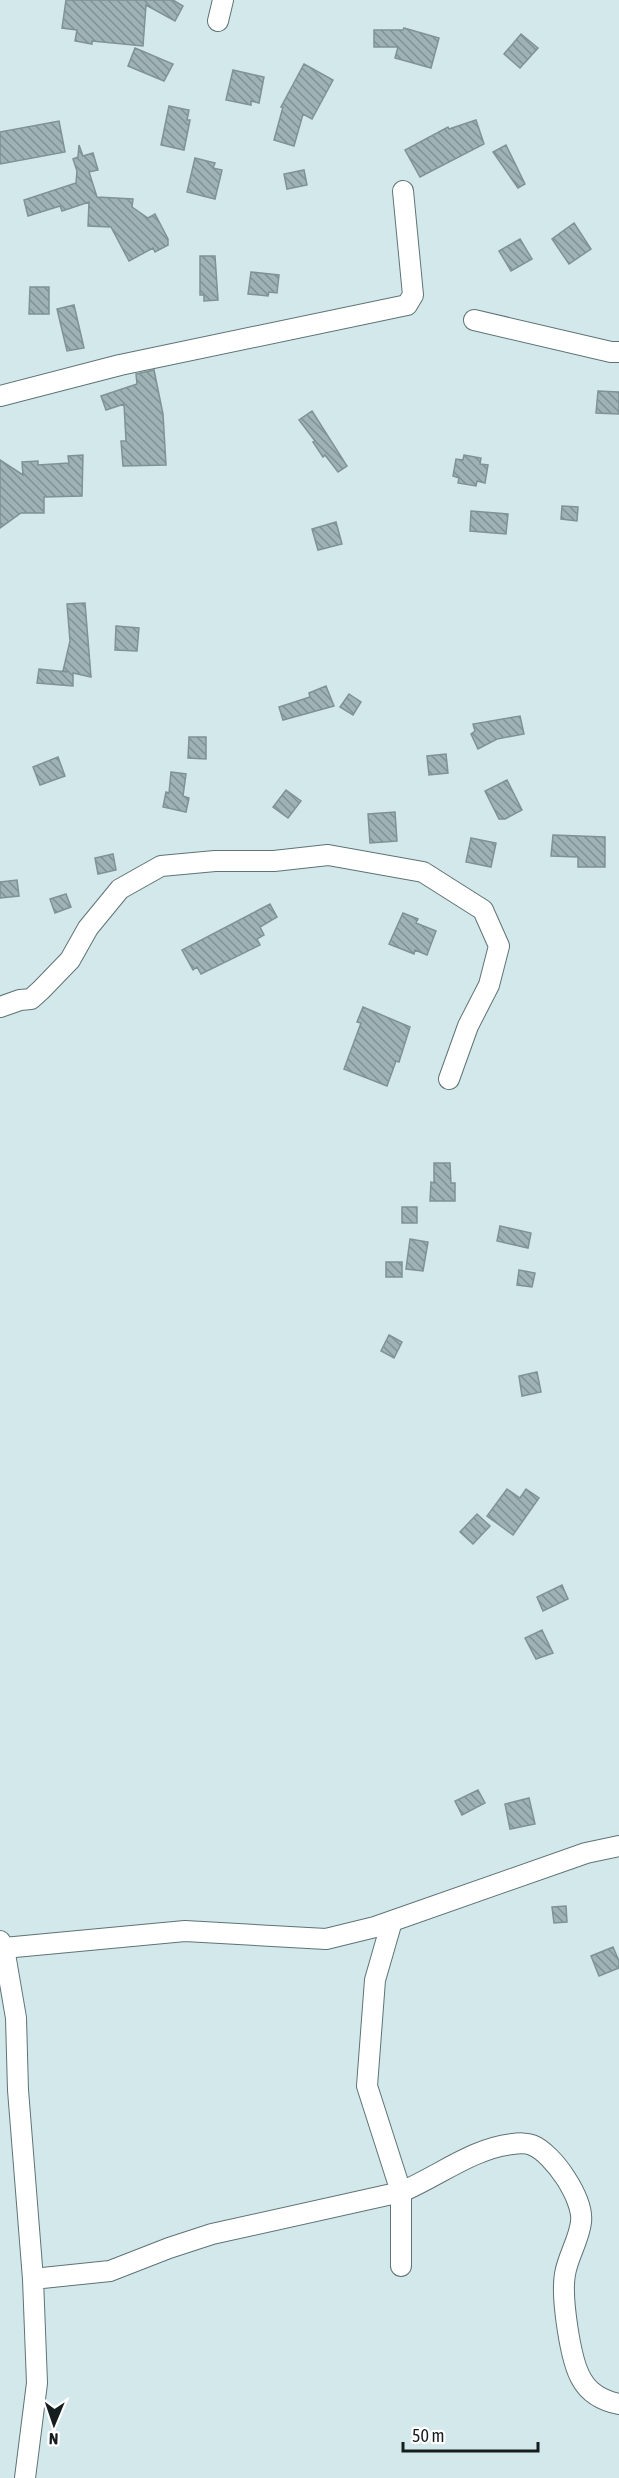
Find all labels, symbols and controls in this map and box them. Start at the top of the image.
north arrow [24,2394,84,2454]
scale bar [403,2415,538,2453]
text: 50 m [412,2425,444,2446]
text: N [48,2430,59,2448]

